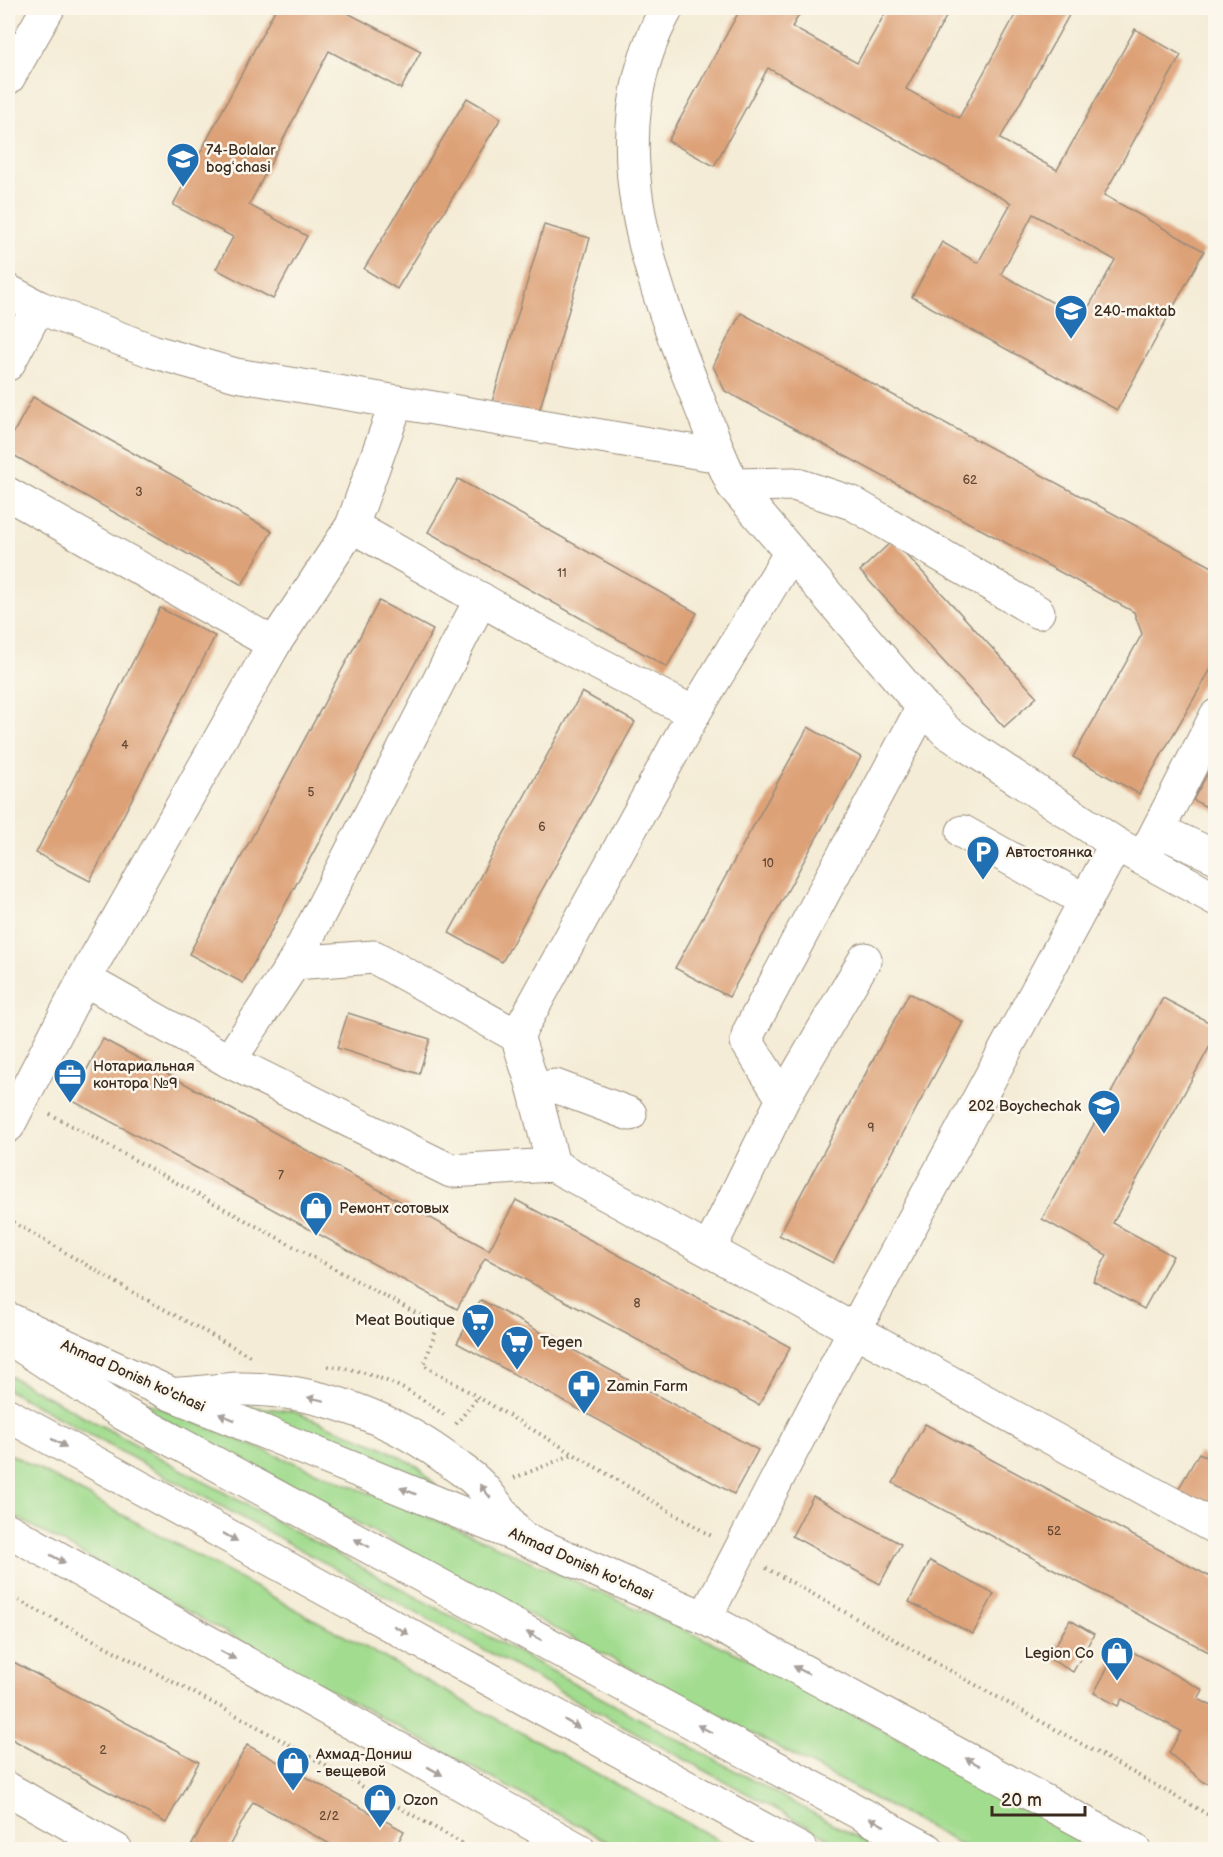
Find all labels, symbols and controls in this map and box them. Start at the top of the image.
school or university icon: 74-Bolalar bogʻchasi [165,141,201,188]
place label: 74-Bolalar bogʻchasi [206,141,276,177]
school or university icon: 240-maktab [1053,293,1089,340]
place label: 240-maktab [1094,302,1176,321]
house number: 62 [963,473,977,488]
house number: 3 [135,485,143,500]
house number: 11 [557,566,567,581]
house number: 4 [121,738,129,753]
house number: 5 [308,785,315,800]
house number: 6 [538,820,546,835]
parking icon: Автостоянка [965,834,1001,881]
place label: Автостоянка [1005,843,1093,862]
house number: 10 [762,856,774,871]
office icon: Нотариальная контора №9 [52,1057,88,1104]
place label: Нотариальная контора №9 [93,1057,195,1093]
school or university icon: 202 Boychechak [1086,1088,1122,1135]
place label: 202 Boychechak [968,1097,1082,1116]
house number: 9 [868,1121,875,1136]
house number: 7 [278,1168,284,1183]
shop icon: Ремонт сотовых [298,1190,334,1237]
place label: Ремонт сотовых [339,1199,449,1218]
house number: 8 [634,1296,641,1311]
supermarket icon: Meat Boutique [460,1302,496,1349]
place label: Meat Boutique [355,1311,455,1330]
supermarket icon: Tegen [499,1324,535,1371]
place label: Tegen [540,1333,582,1352]
street label: Ahmad Donish ko'chasi [58,1336,208,1416]
pharmacy icon: Zamin Farm [566,1368,602,1415]
place label: Zamin Farm [606,1377,688,1396]
one-way arrow [306,1394,325,1403]
one-way arrow [218,1412,236,1422]
one-way arrow [51,1438,68,1448]
one-way arrow [478,1483,491,1499]
one-way arrow [399,1486,417,1495]
street label: Ahmad Donish ko'chasi [506,1524,656,1604]
house number: 52 [1047,1524,1061,1539]
one-way arrow [222,1532,239,1542]
one-way arrow [354,1538,371,1548]
one-way arrow [50,1554,67,1564]
one-way arrow [393,1625,410,1635]
one-way arrow [525,1631,542,1641]
shop icon: Legion Co [1099,1635,1135,1682]
place label: Legion Co [1025,1644,1094,1663]
one-way arrow [220,1650,237,1660]
one-way arrow [792,1665,809,1675]
one-way arrow [564,1719,581,1729]
one-way arrow [697,1724,714,1734]
house number: 2 [99,1743,107,1758]
shop icon: Ахмад-Дониш - вещевой [275,1745,311,1792]
place label: Ахмад-Дониш - вещевой [315,1745,412,1781]
one-way arrow [964,1757,981,1767]
one-way arrow [427,1766,444,1776]
scale bar [992,1779,1085,1817]
shop icon: Ozon [362,1782,398,1829]
text: 20 m [1001,1790,1042,1811]
place label: Ozon [403,1791,438,1810]
house number: 2/2 [319,1809,339,1824]
one-way arrow [868,1817,885,1827]

